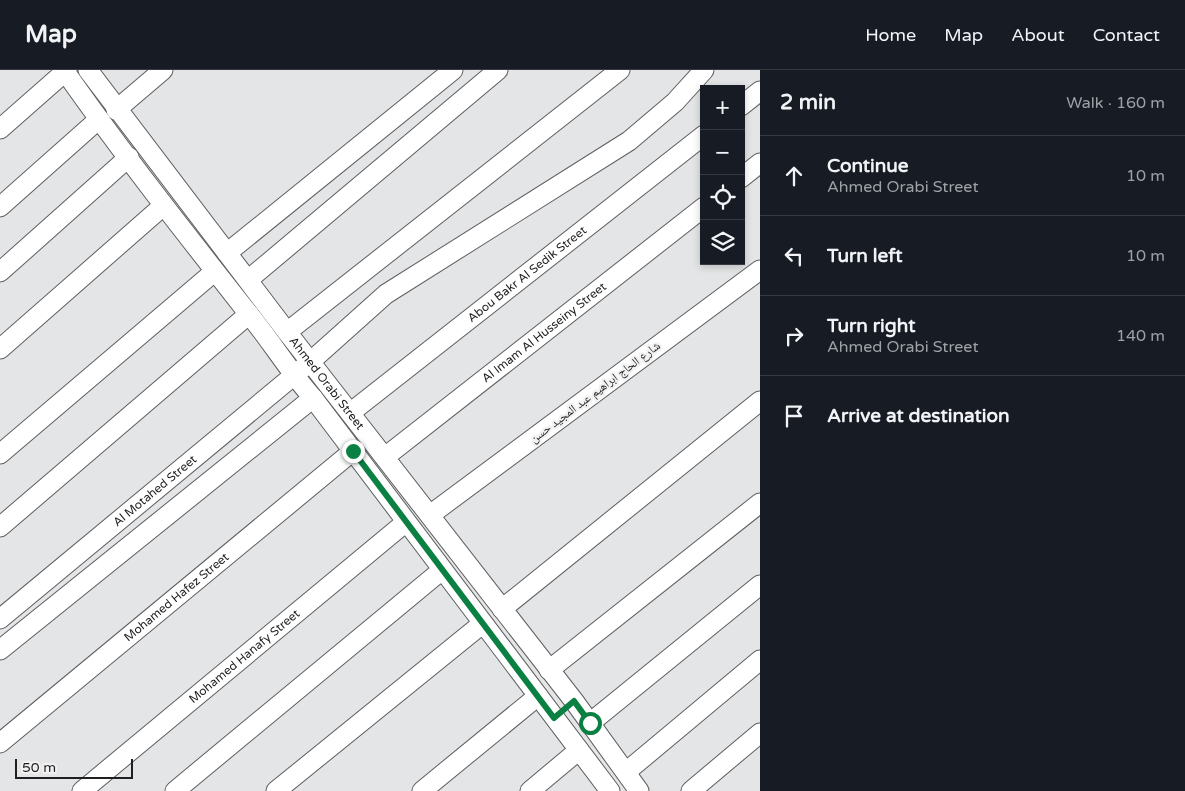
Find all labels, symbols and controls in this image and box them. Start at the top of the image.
text: Map [25,20,77,49]
text: Home [865,24,916,46]
text: Map [944,24,983,46]
text: About [1011,24,1065,46]
text: Contact [1093,24,1160,46]
map controls [700,85,745,265]
button: + [700,85,745,130]
text: 2 min [780,90,836,115]
text: Walk · 160 m [1066,93,1165,113]
button: − [700,130,745,175]
text: Continue [827,155,909,177]
icon: ahead [780,162,808,190]
text: 10 m [1126,166,1165,186]
button: locate [700,175,745,220]
text: Ahmed Orabi Street [827,177,979,197]
button: layers [700,220,745,265]
street label: Abou Bakr Al Sedik Street [465,223,590,325]
icon: left [780,242,808,270]
text: Turn left [827,245,903,267]
text: 10 m [1126,246,1165,266]
street label: Al Imam Al Husseiny Street [479,279,609,385]
text: Turn right [827,315,915,337]
icon: right [780,322,808,350]
text: 140 m [1116,326,1165,346]
street label: Ahmed Orabi Street [286,334,368,433]
text: Ahmed Orabi Street [827,337,979,357]
street label: شارع الحاج ابراهيم عبد المجيد حسن [527,338,664,446]
icon: arrive [780,402,808,430]
text: Arrive at destination [827,405,1010,427]
route end [342,440,365,463]
street label: Al Motahed Street [110,452,200,529]
street label: Mohamed Hafez Street [121,549,232,644]
street label: Mohamed Hanafy Street [186,606,303,706]
route start [579,712,602,735]
scale bar [15,756,132,779]
text: 50 m [22,759,56,776]

